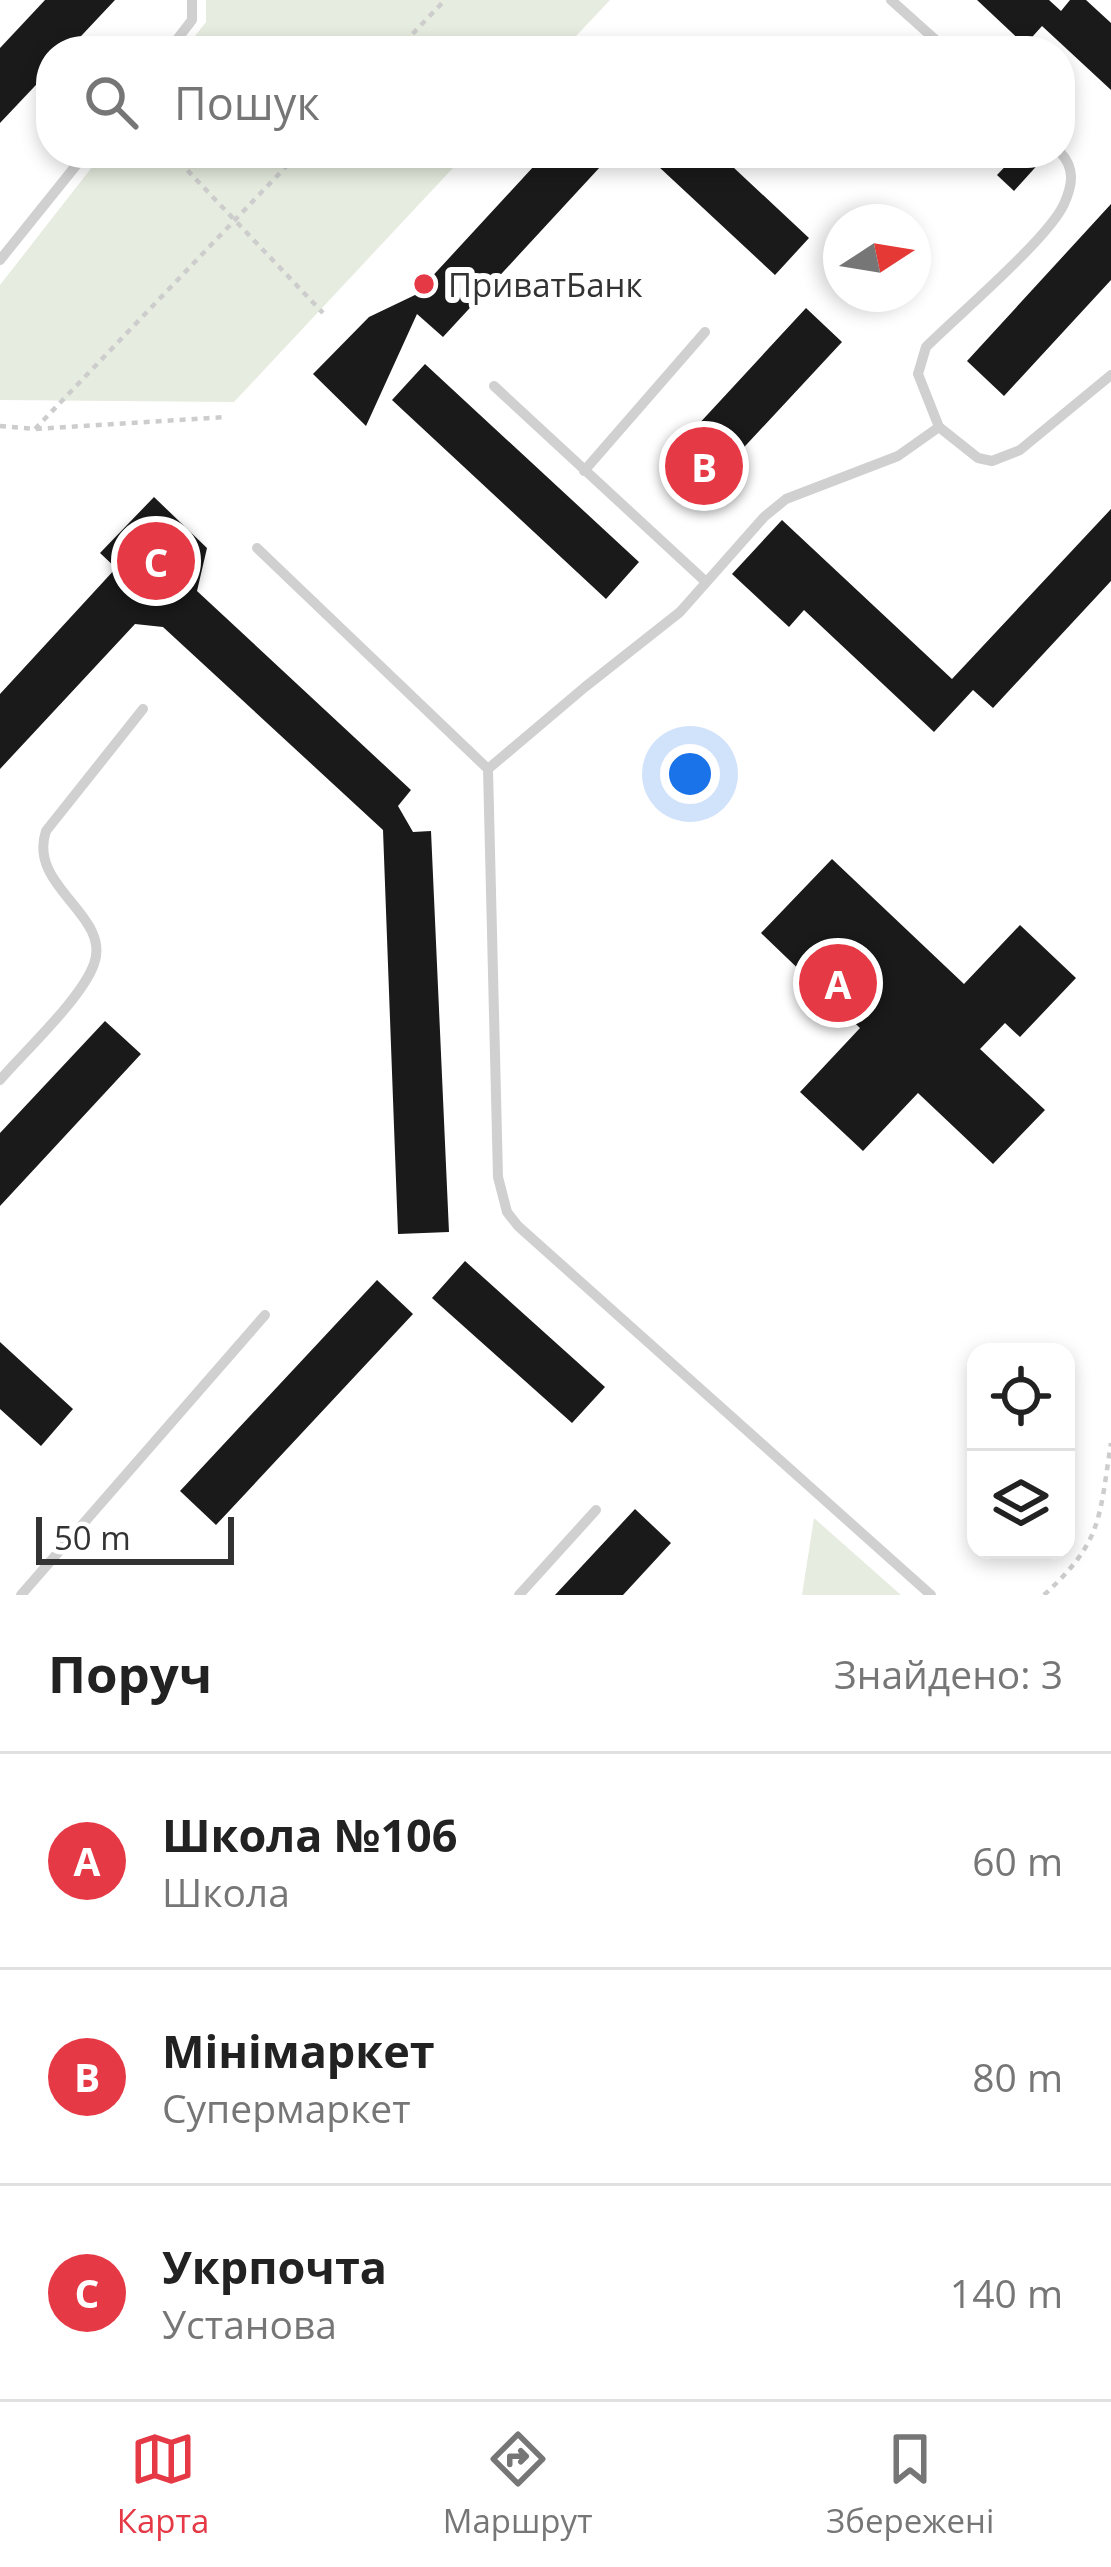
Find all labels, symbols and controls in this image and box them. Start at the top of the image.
search box [36,36,1075,168]
icon: search [78,69,144,135]
text: Пошук [174,72,320,133]
north arrow [823,204,931,312]
place label: ПриватБанк [448,262,642,307]
marker: ПриватБанк [411,271,437,297]
pin: B [665,421,743,511]
pin: C [117,516,195,606]
your location [660,744,720,804]
pin: A [799,938,877,1028]
map controls [967,1343,1075,1559]
button: locate [967,1343,1075,1451]
button: layers [967,1451,1075,1559]
scale bar [36,1511,234,1564]
text: 50 m [54,1515,131,1560]
text: Поруч [48,1638,212,1708]
text: Знайдено: 3 [834,1647,1063,1700]
text: Школа №106 [162,1804,458,1865]
text: A [74,1834,100,1887]
text: 60 m [972,1834,1063,1887]
text: Школа [162,1865,290,1918]
text: Мiнiмаркет [162,2020,435,2081]
text: B [74,2050,100,2103]
text: 80 m [972,2050,1063,2103]
text: Супермаркет [162,2081,411,2134]
text: Укрпочта [162,2236,387,2297]
text: C [75,2266,99,2319]
text: 140 m [950,2266,1063,2319]
text: Установа [162,2297,337,2350]
tab: Карта [117,2426,209,2543]
tab: Маршрут [443,2426,593,2543]
tab: Збережені [826,2426,994,2543]

